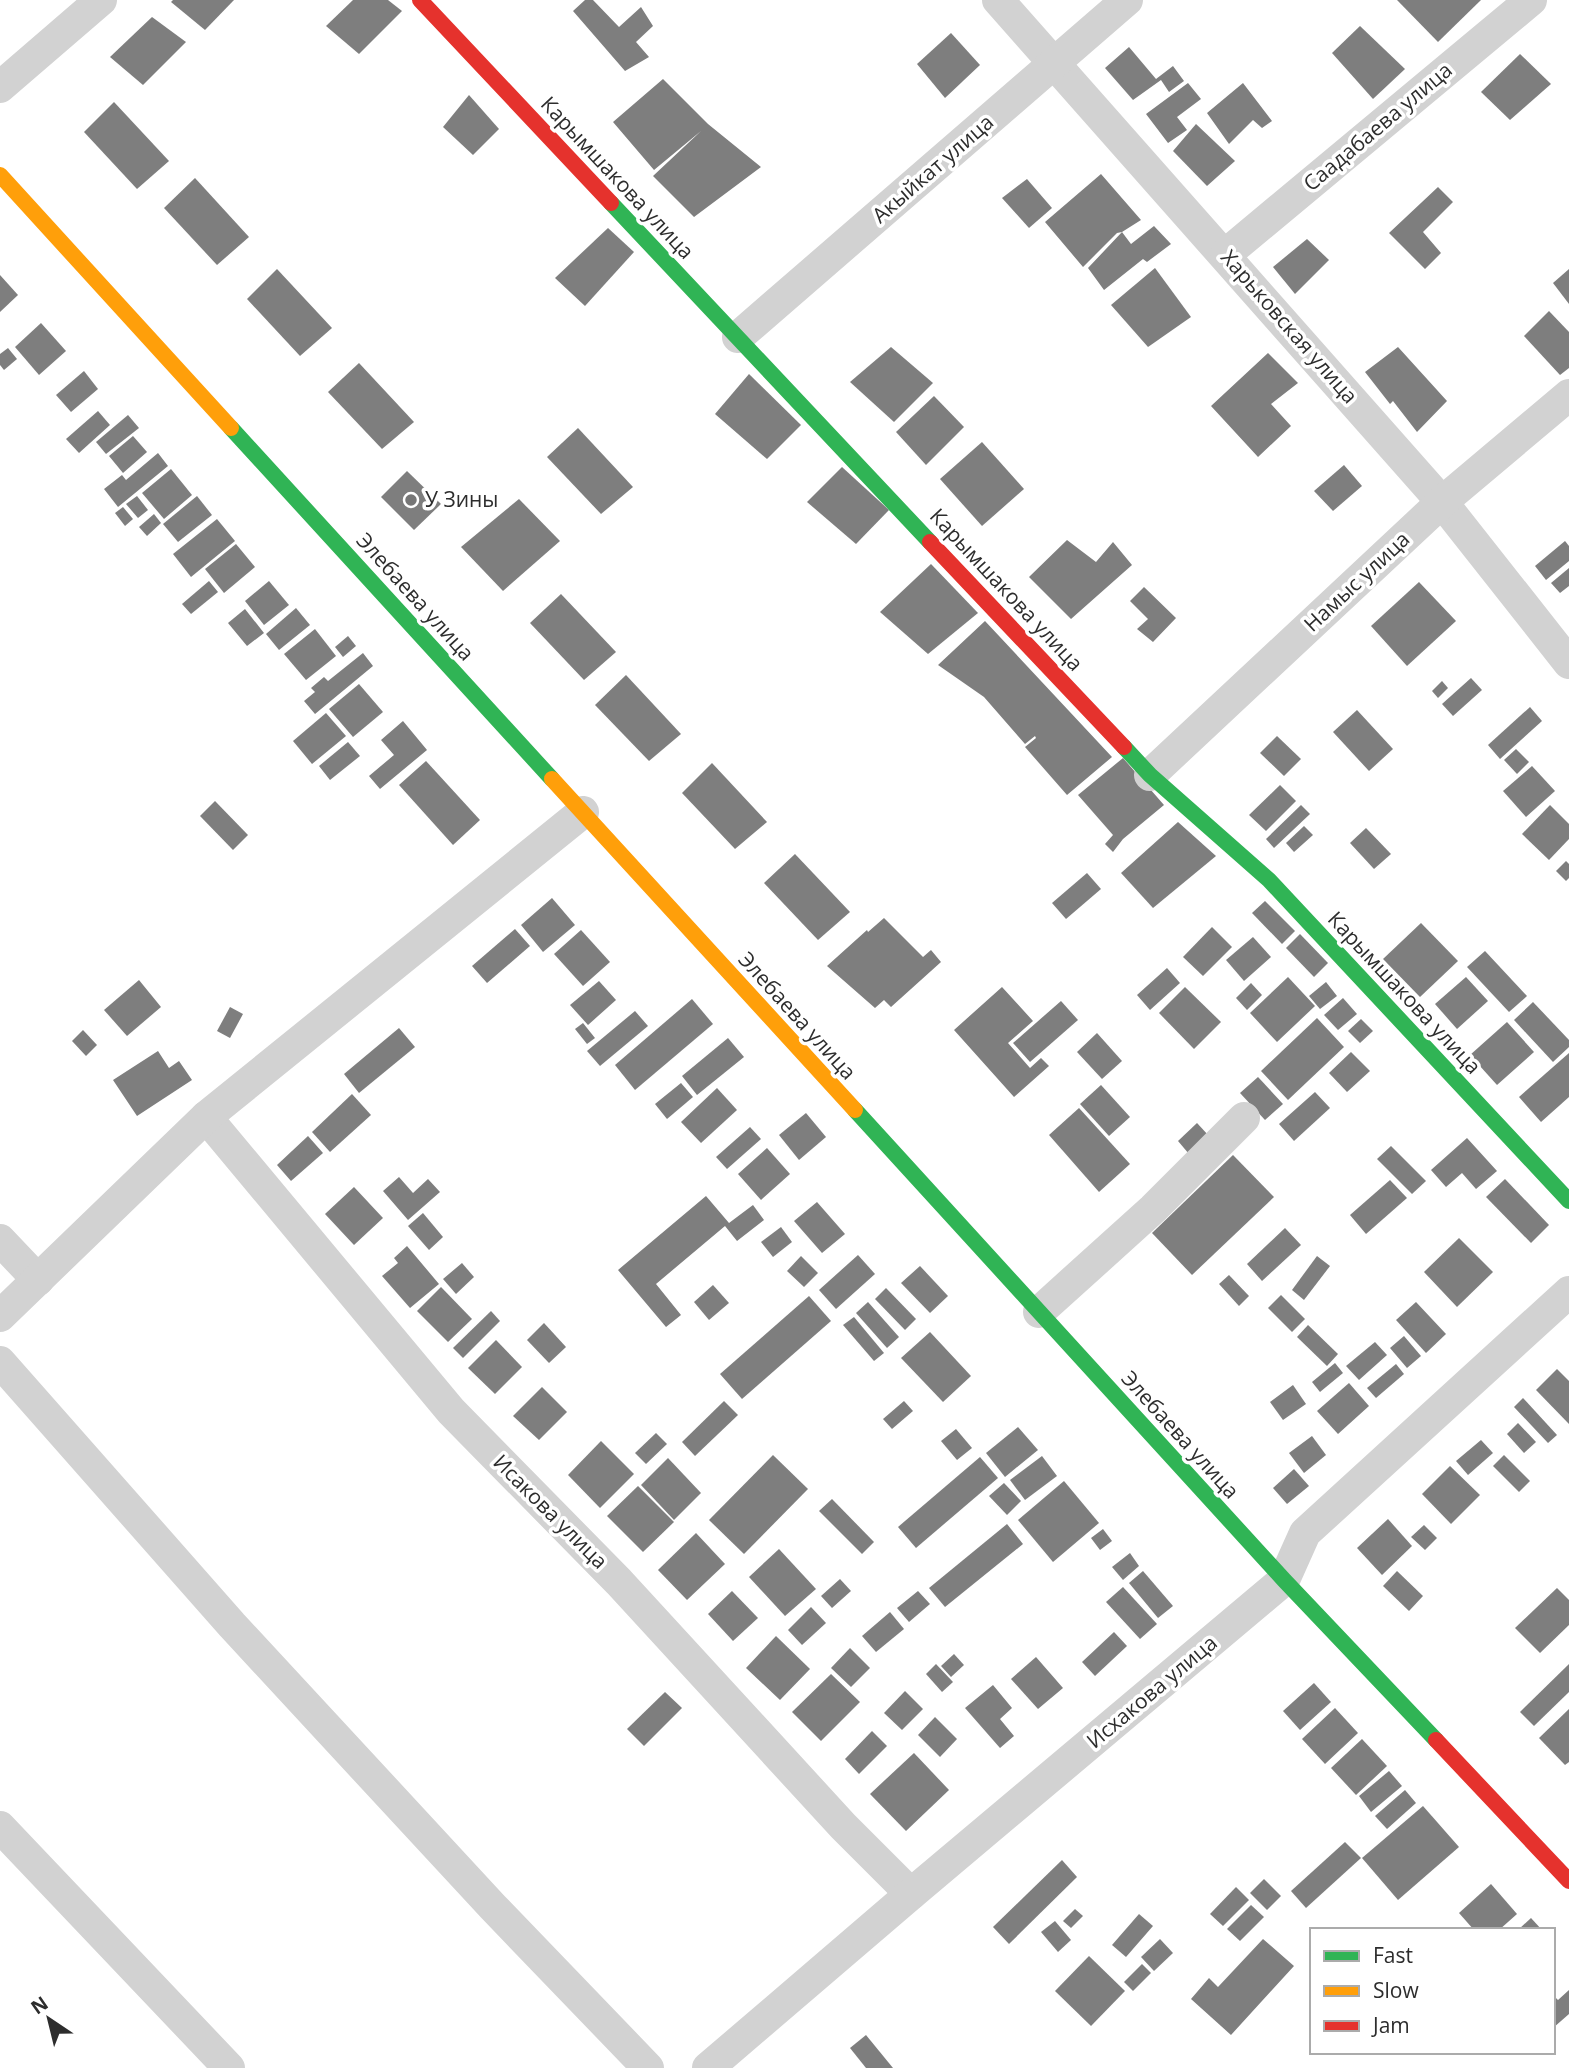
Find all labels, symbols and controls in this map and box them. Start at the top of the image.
street label: Саадабаева улица [1297,56,1458,197]
street label: Карымшакова улица [535,90,700,265]
street label: Акыйкат улица [866,108,999,229]
street label: Харьковская улица [1215,244,1364,409]
place label: У Зины [425,485,498,513]
marker: У Зины [403,492,419,508]
street label: Карымшакова улица [924,502,1089,677]
street label: Намыс улица [1297,525,1415,638]
street label: Элебаева улица [351,526,481,666]
street label: Карымшакова улица [1322,905,1487,1080]
street label: Элебаева улица [733,945,863,1085]
street label: Элебаева улица [1116,1364,1246,1504]
street label: Исакова улица [487,1448,614,1575]
street label: Исхакова улица [1080,1628,1222,1754]
legend [1310,1928,1555,2054]
text: Fast [1373,1941,1413,1969]
text: Slow [1373,1976,1419,2004]
north arrow [14,1984,84,2054]
text: N [25,1990,53,2020]
text: Jam [1371,2011,1410,2039]

